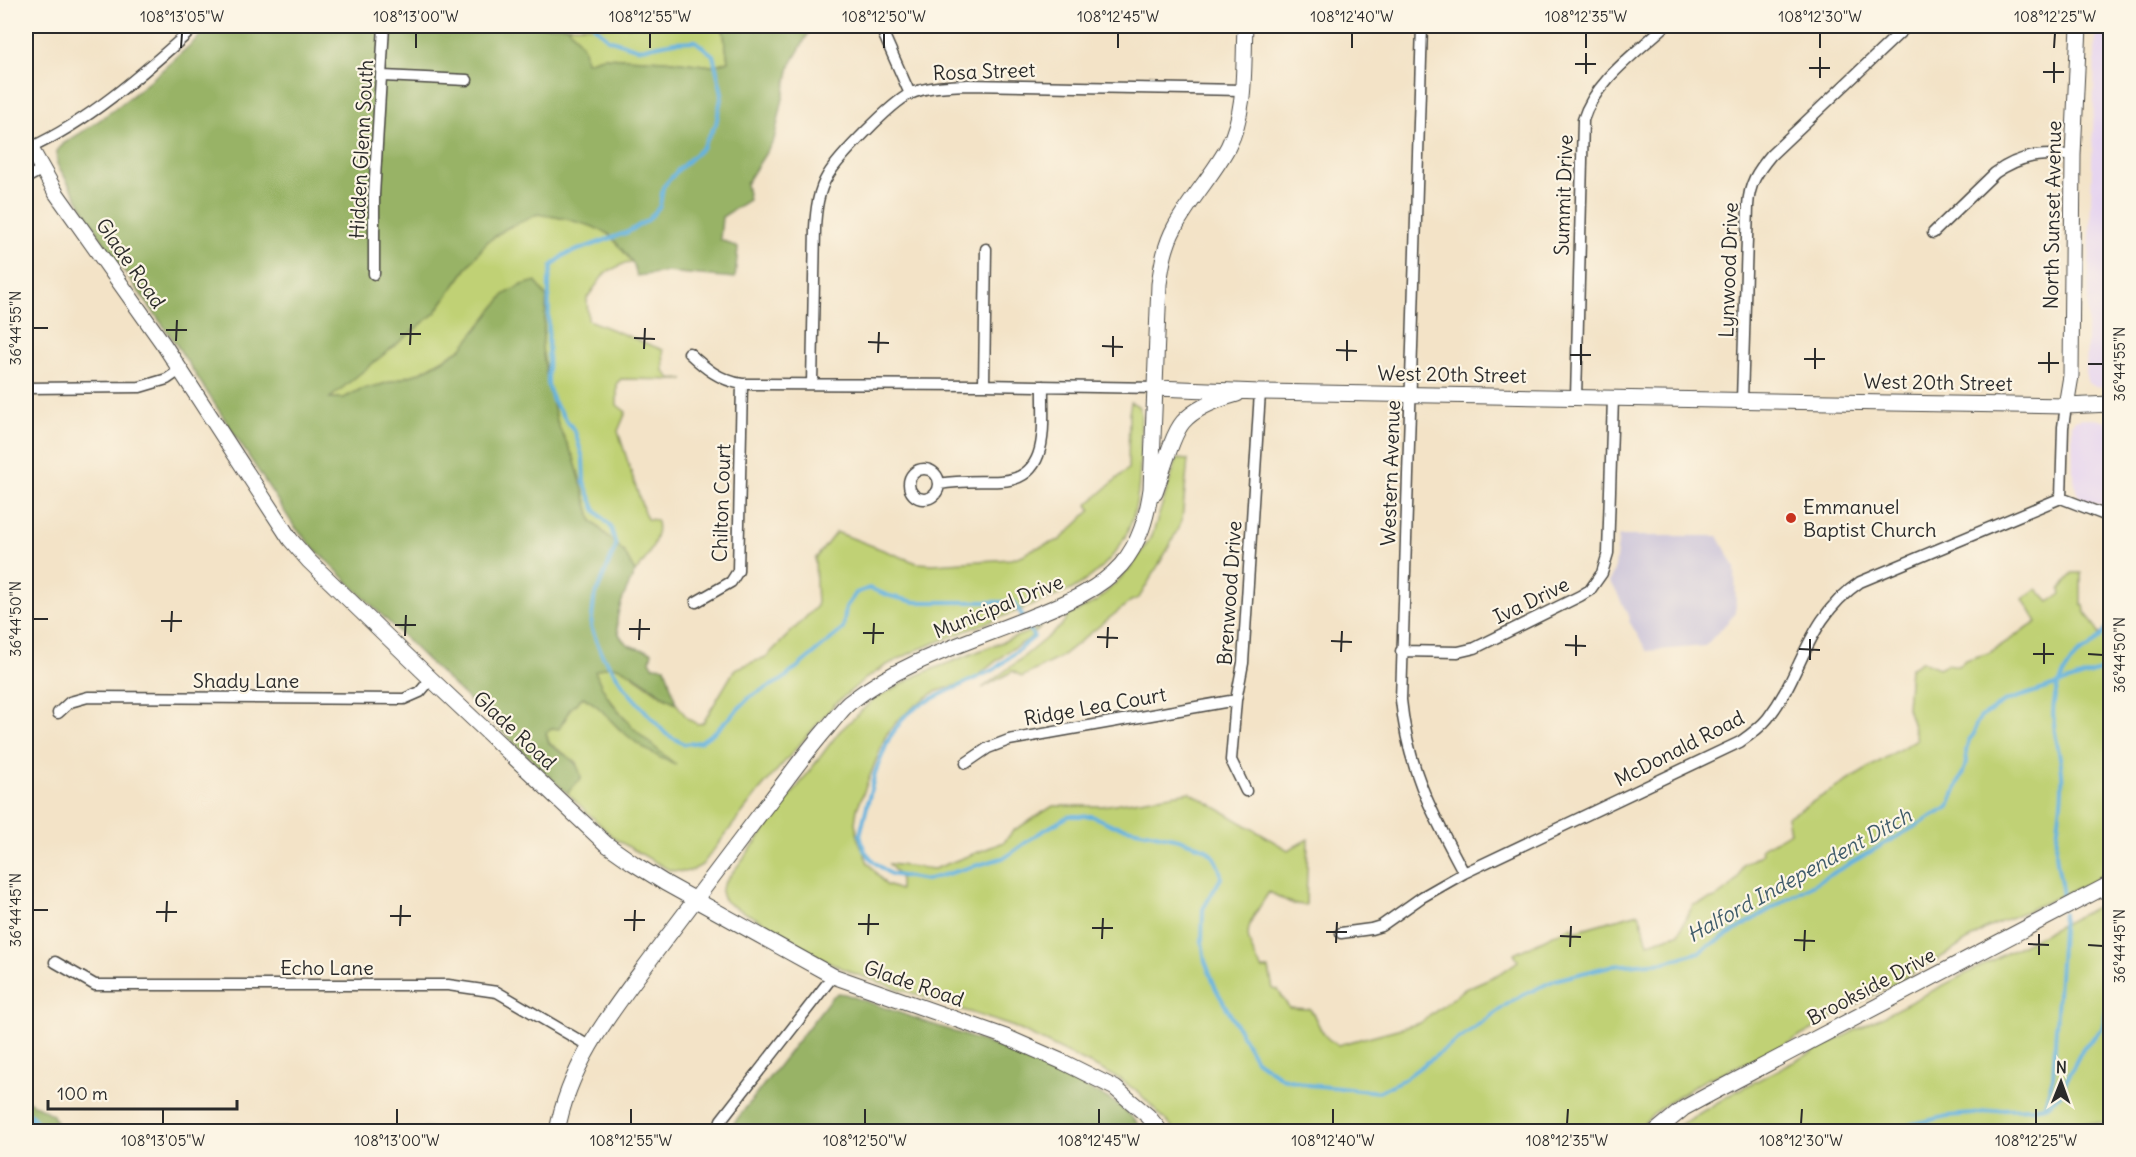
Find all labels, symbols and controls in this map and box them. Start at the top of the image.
text: 108°13'05"W [140,7,224,26]
text: 108°13'00"W [373,7,459,26]
text: 108°12'55"W [609,7,692,26]
text: 108°12'50"W [842,7,926,26]
text: 108°12'45"W [1077,7,1159,26]
text: 108°12'40"W [1310,7,1394,26]
text: 108°12'35"W [1545,7,1628,26]
text: 108°12'30"W [1778,7,1862,26]
text: 108°12'25"W [2014,7,2096,26]
street label: Rosa Street [932,57,1036,85]
street label: Hidden Glenn South [344,59,378,239]
street label: North Sunset Avenue [2038,120,2066,310]
street label: Summit Drive [1548,134,1578,256]
street label: Lynwood Drive [1713,202,1743,338]
street label: Glade Road [91,213,171,313]
text: 36°44'55"N [6,291,25,365]
text: 36°44'55"N [2110,327,2129,401]
street label: West 20th Street [1377,360,1527,388]
street label: West 20th Street [1863,368,2013,396]
street label: Western Avenue [1375,400,1405,546]
street label: Chilton Court [706,443,736,563]
place label: Emmanuel Baptist Church [1803,494,1937,542]
marker: Emmanuel Baptist Church [1784,511,1798,525]
street label: Brenwood Drive [1211,520,1247,666]
street label: Municipal Drive [929,569,1067,643]
street label: Iva Drive [1489,571,1573,629]
text: 36°44'50"N [6,581,25,657]
text: 36°44'50"N [2110,617,2129,693]
street label: Shady Lane [193,668,299,693]
street label: Ridge Lea Court [1022,681,1168,731]
street label: Glade Road [468,685,562,775]
street label: McDonald Road [1610,704,1748,791]
water label: Halford Independent Ditch [1682,801,1917,948]
text: 36°44'45"N [6,873,25,947]
text: 36°44'45"N [2110,909,2129,983]
street label: Brookside Drive [1803,942,1939,1030]
street label: Glade Road [861,954,968,1012]
street label: Echo Lane [280,955,374,980]
north arrow [2031,1052,2091,1112]
text: N [2056,1057,2067,1077]
scale bar [48,1073,237,1111]
text: 100 m [57,1082,108,1105]
text: 108°13'05"W [121,1131,205,1150]
text: 108°13'00"W [354,1131,440,1150]
text: 108°12'55"W [590,1131,673,1150]
text: 108°12'50"W [823,1131,907,1150]
text: 108°12'45"W [1058,1131,1140,1150]
text: 108°12'40"W [1291,1131,1375,1150]
text: 108°12'35"W [1526,1131,1609,1150]
text: 108°12'30"W [1759,1131,1843,1150]
text: 108°12'25"W [1995,1131,2077,1150]

